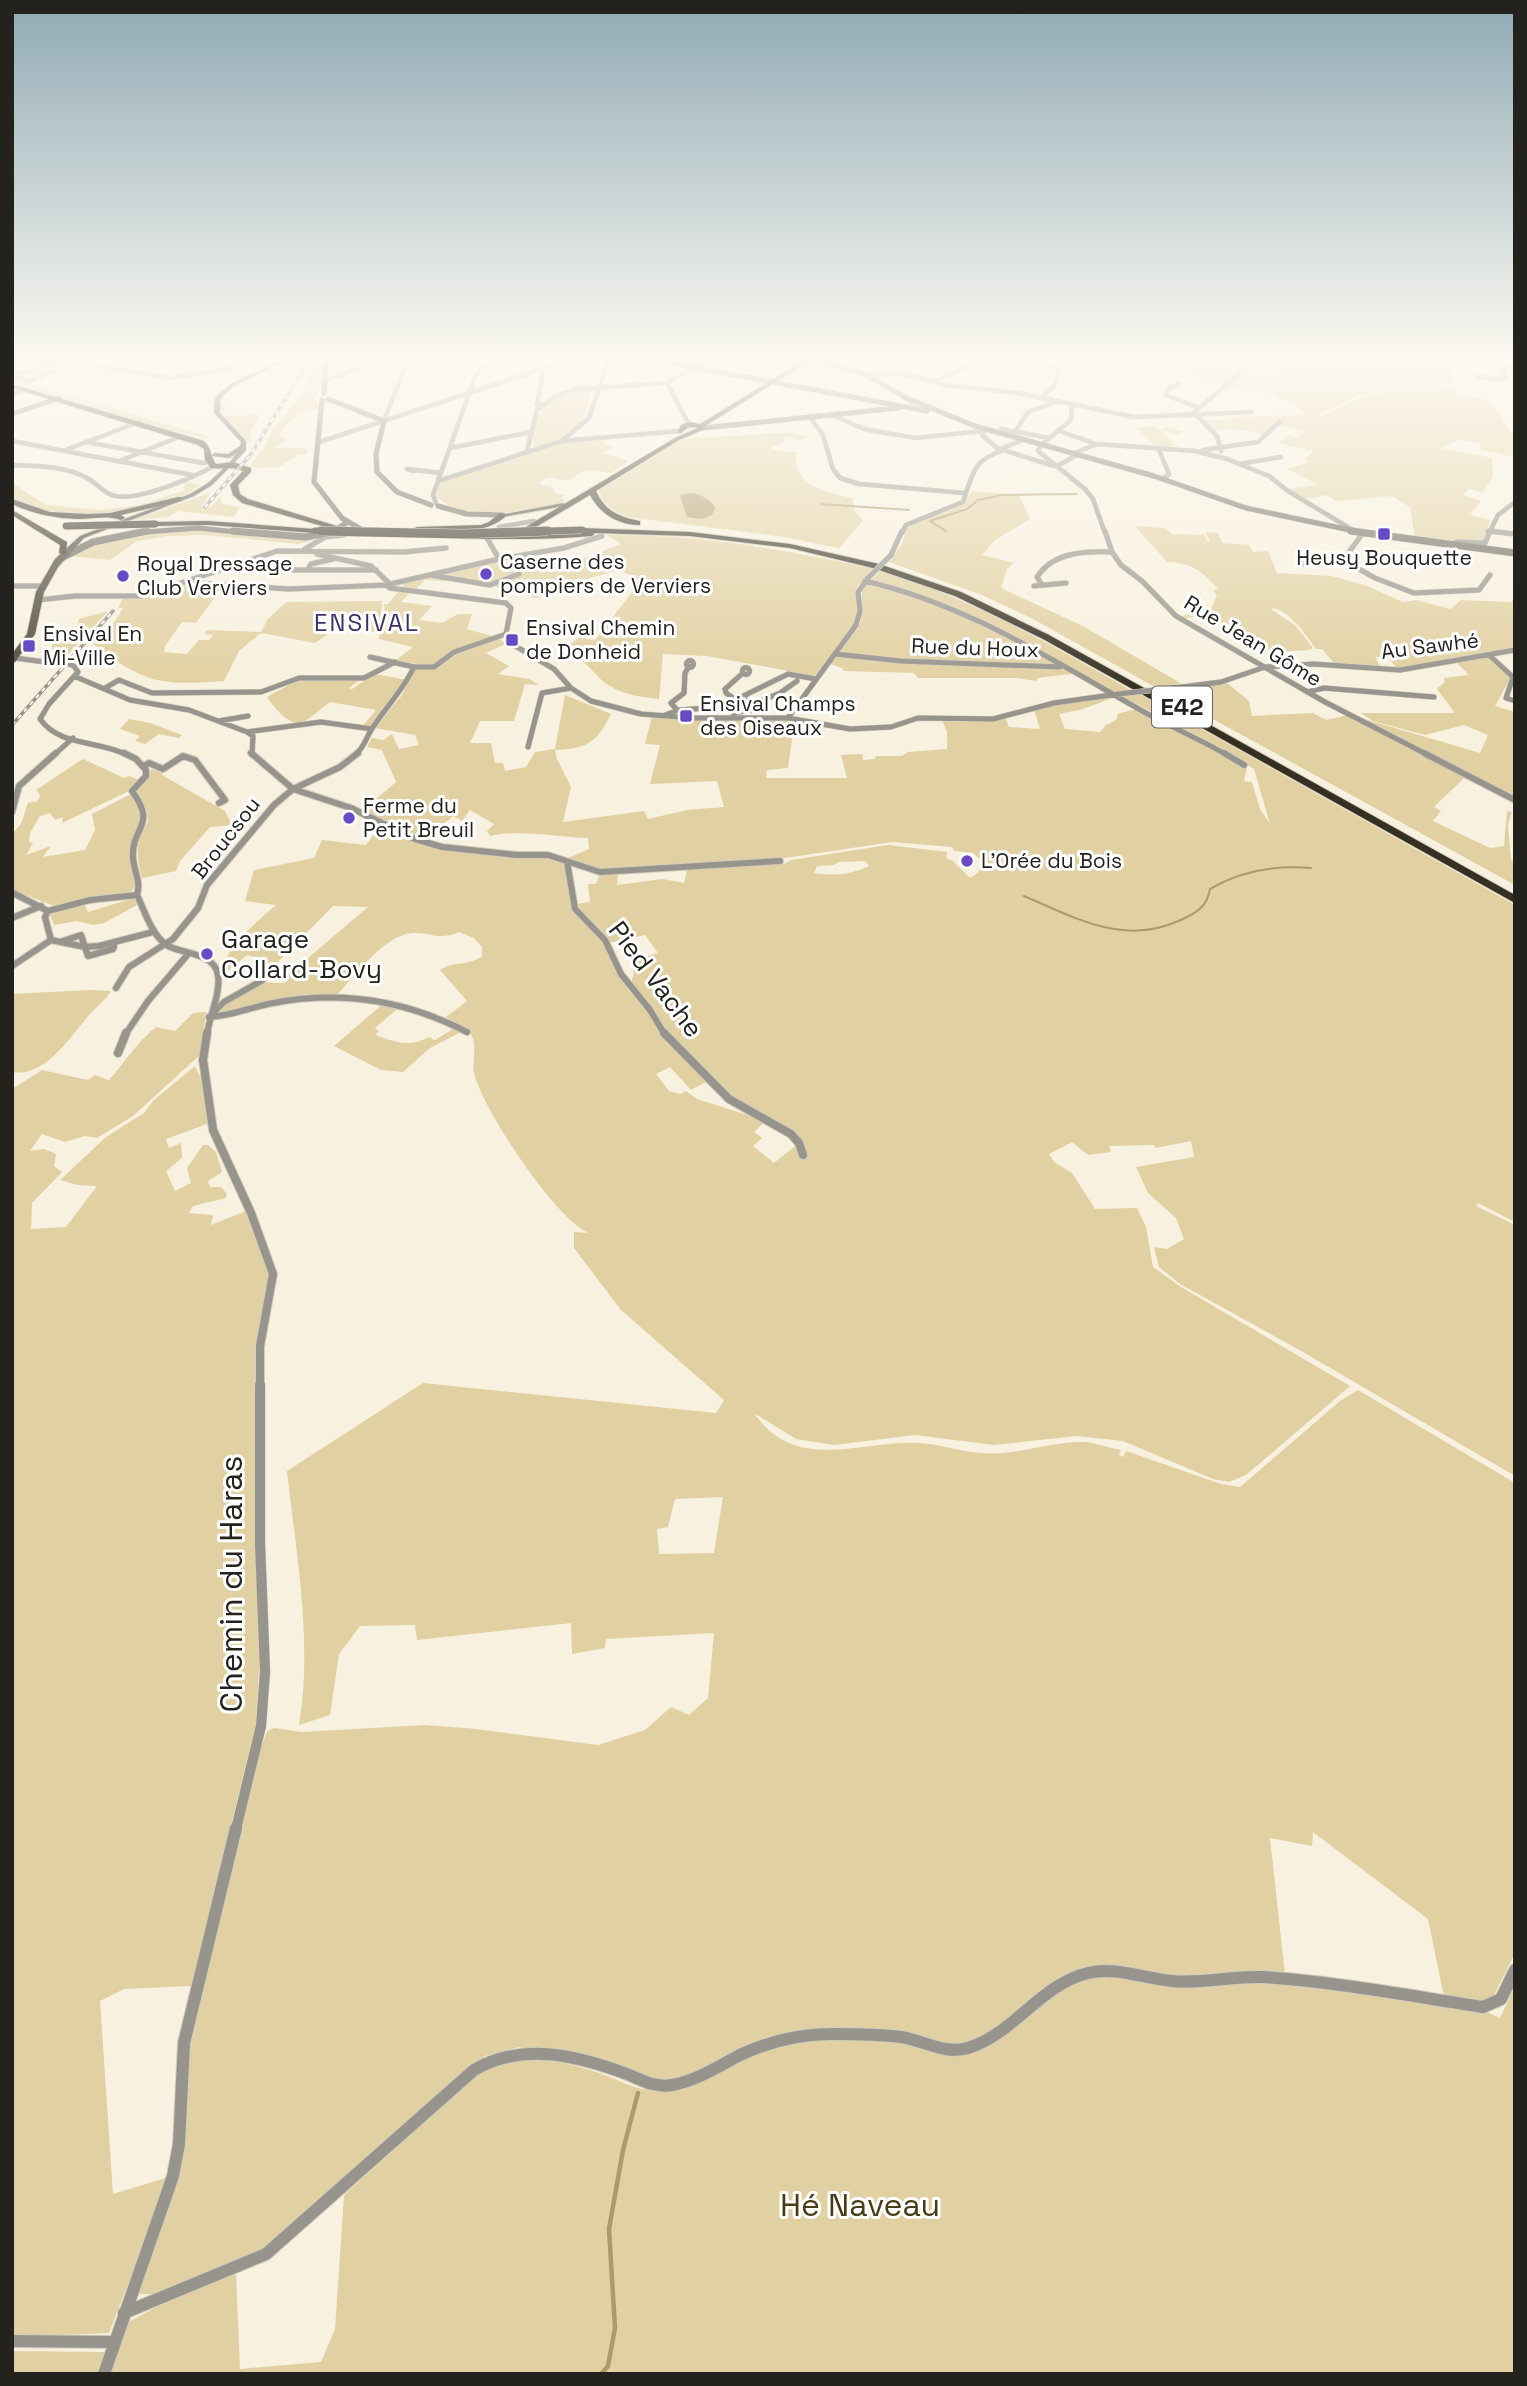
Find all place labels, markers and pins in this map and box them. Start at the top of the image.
marker: Heusy Bouquette [1376,526,1392,542]
place label: Heusy Bouquette [1296,544,1472,571]
place label: Caserne des pompiers de Verviers [500,548,711,599]
place label: Royal Dressage Club Verviers [137,550,292,601]
marker: Caserne des pompiers de Verviers [478,566,494,582]
marker: Royal Dressage Club Verviers [115,568,131,584]
place label: Ensival Chemin de Donheid [526,614,675,665]
place label: Ensival En Mi-Ville [43,620,142,671]
marker: Ensival Chemin de Donheid [504,632,520,648]
marker: Ensival En Mi-Ville [21,638,37,654]
place label: Ensival Champs des Oiseaux [700,690,856,741]
marker: Ensival Champs des Oiseaux [678,708,694,724]
place label: Ferme du Petit Breuil [363,792,474,843]
marker: Ferme du Petit Breuil [341,810,357,826]
place label: L'Orée du Bois [981,847,1122,874]
marker: L'Orée du Bois [959,853,975,869]
place label: Garage Collard-Bovy [221,922,382,986]
marker: Garage Collard-Bovy [199,946,215,962]

